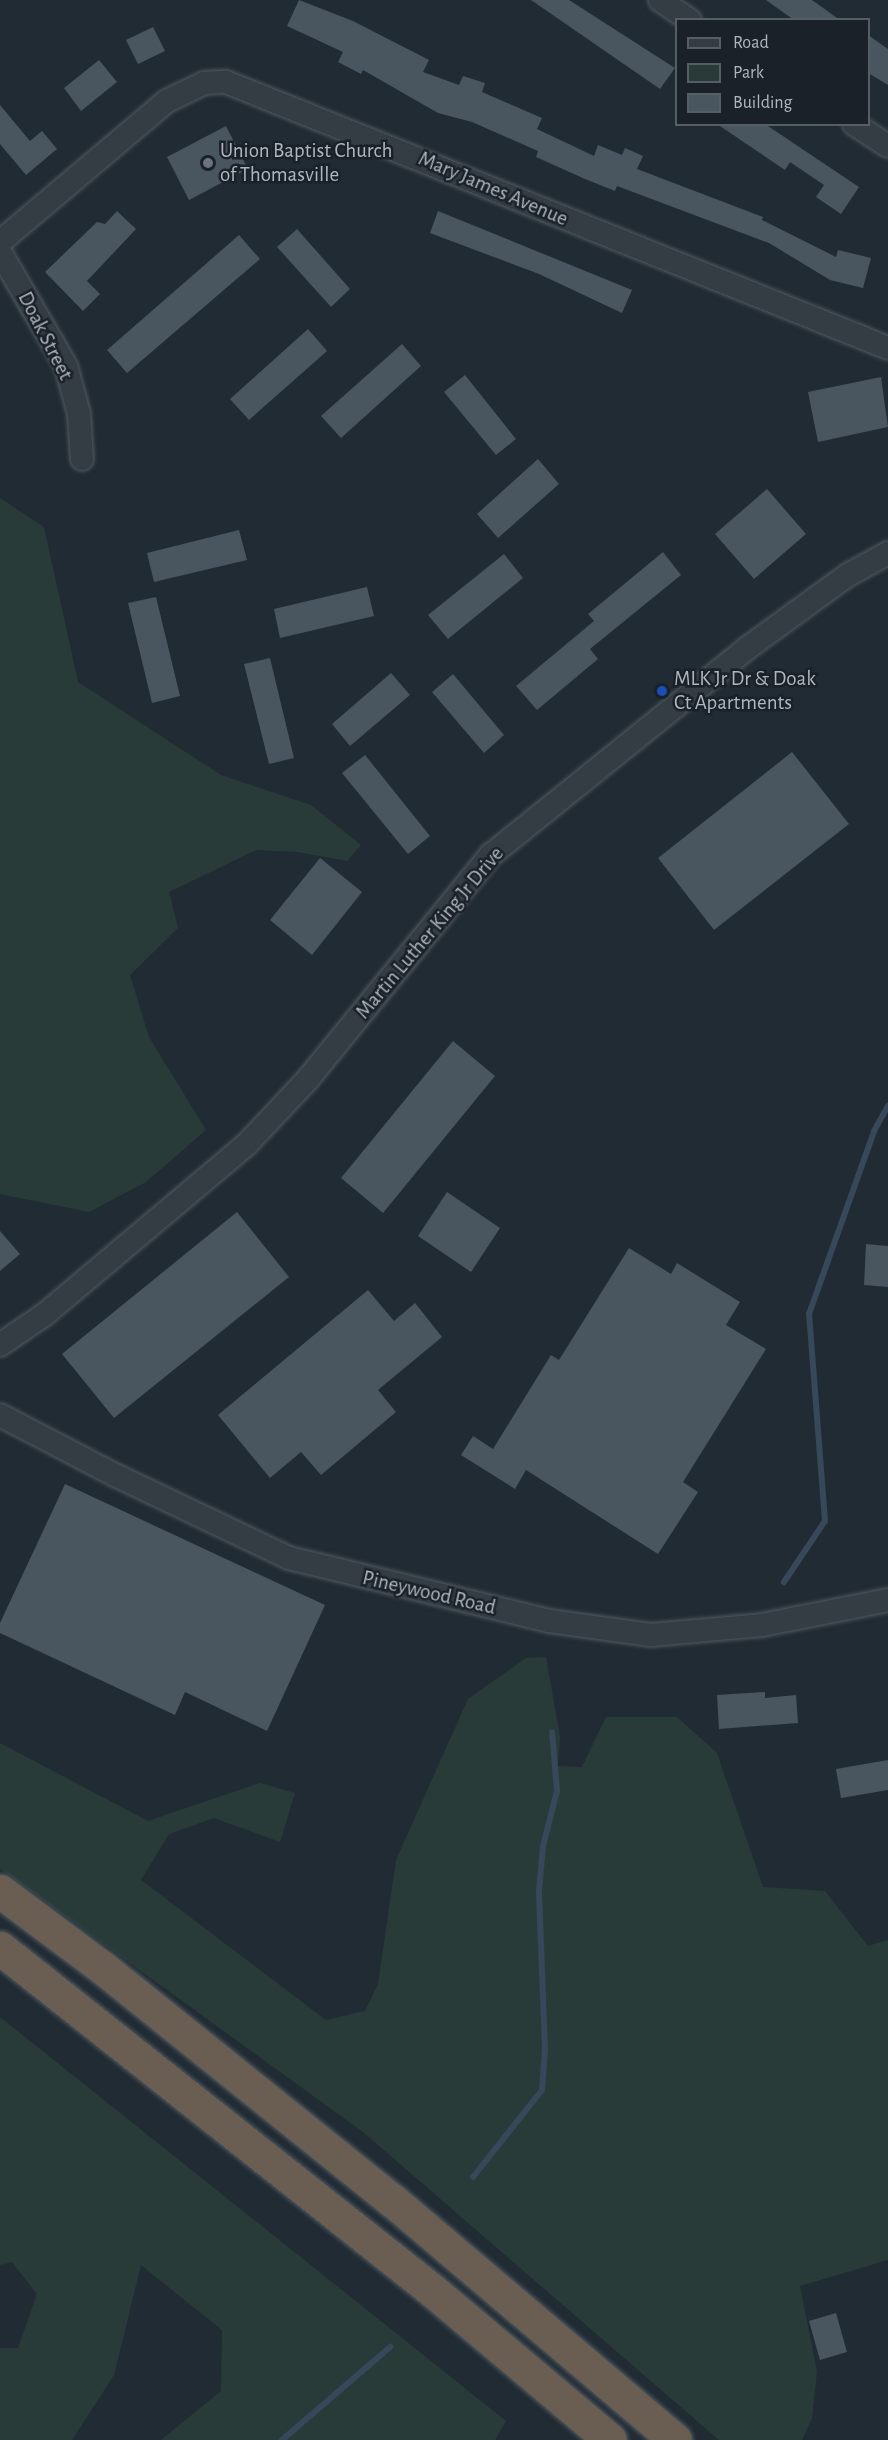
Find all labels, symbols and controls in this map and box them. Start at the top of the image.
legend [675,18,870,126]
text: Road [733,34,769,52]
text: Park [733,64,764,82]
text: Building [733,94,792,112]
place label: Union Baptist Church of Thomasville [220,138,393,188]
street label: Mary James Avenue [415,146,571,232]
marker: Union Baptist Church of Thomasville [201,156,215,170]
street label: Doak Street [12,287,78,385]
place label: MLK Jr Dr & Doak Ct Apartments [674,666,816,716]
marker: MLK Jr Dr & Doak Ct Apartments [655,684,669,698]
street label: Martin Luther King Jr Drive [351,842,509,1024]
street label: Pineywood Road [360,1565,498,1621]

